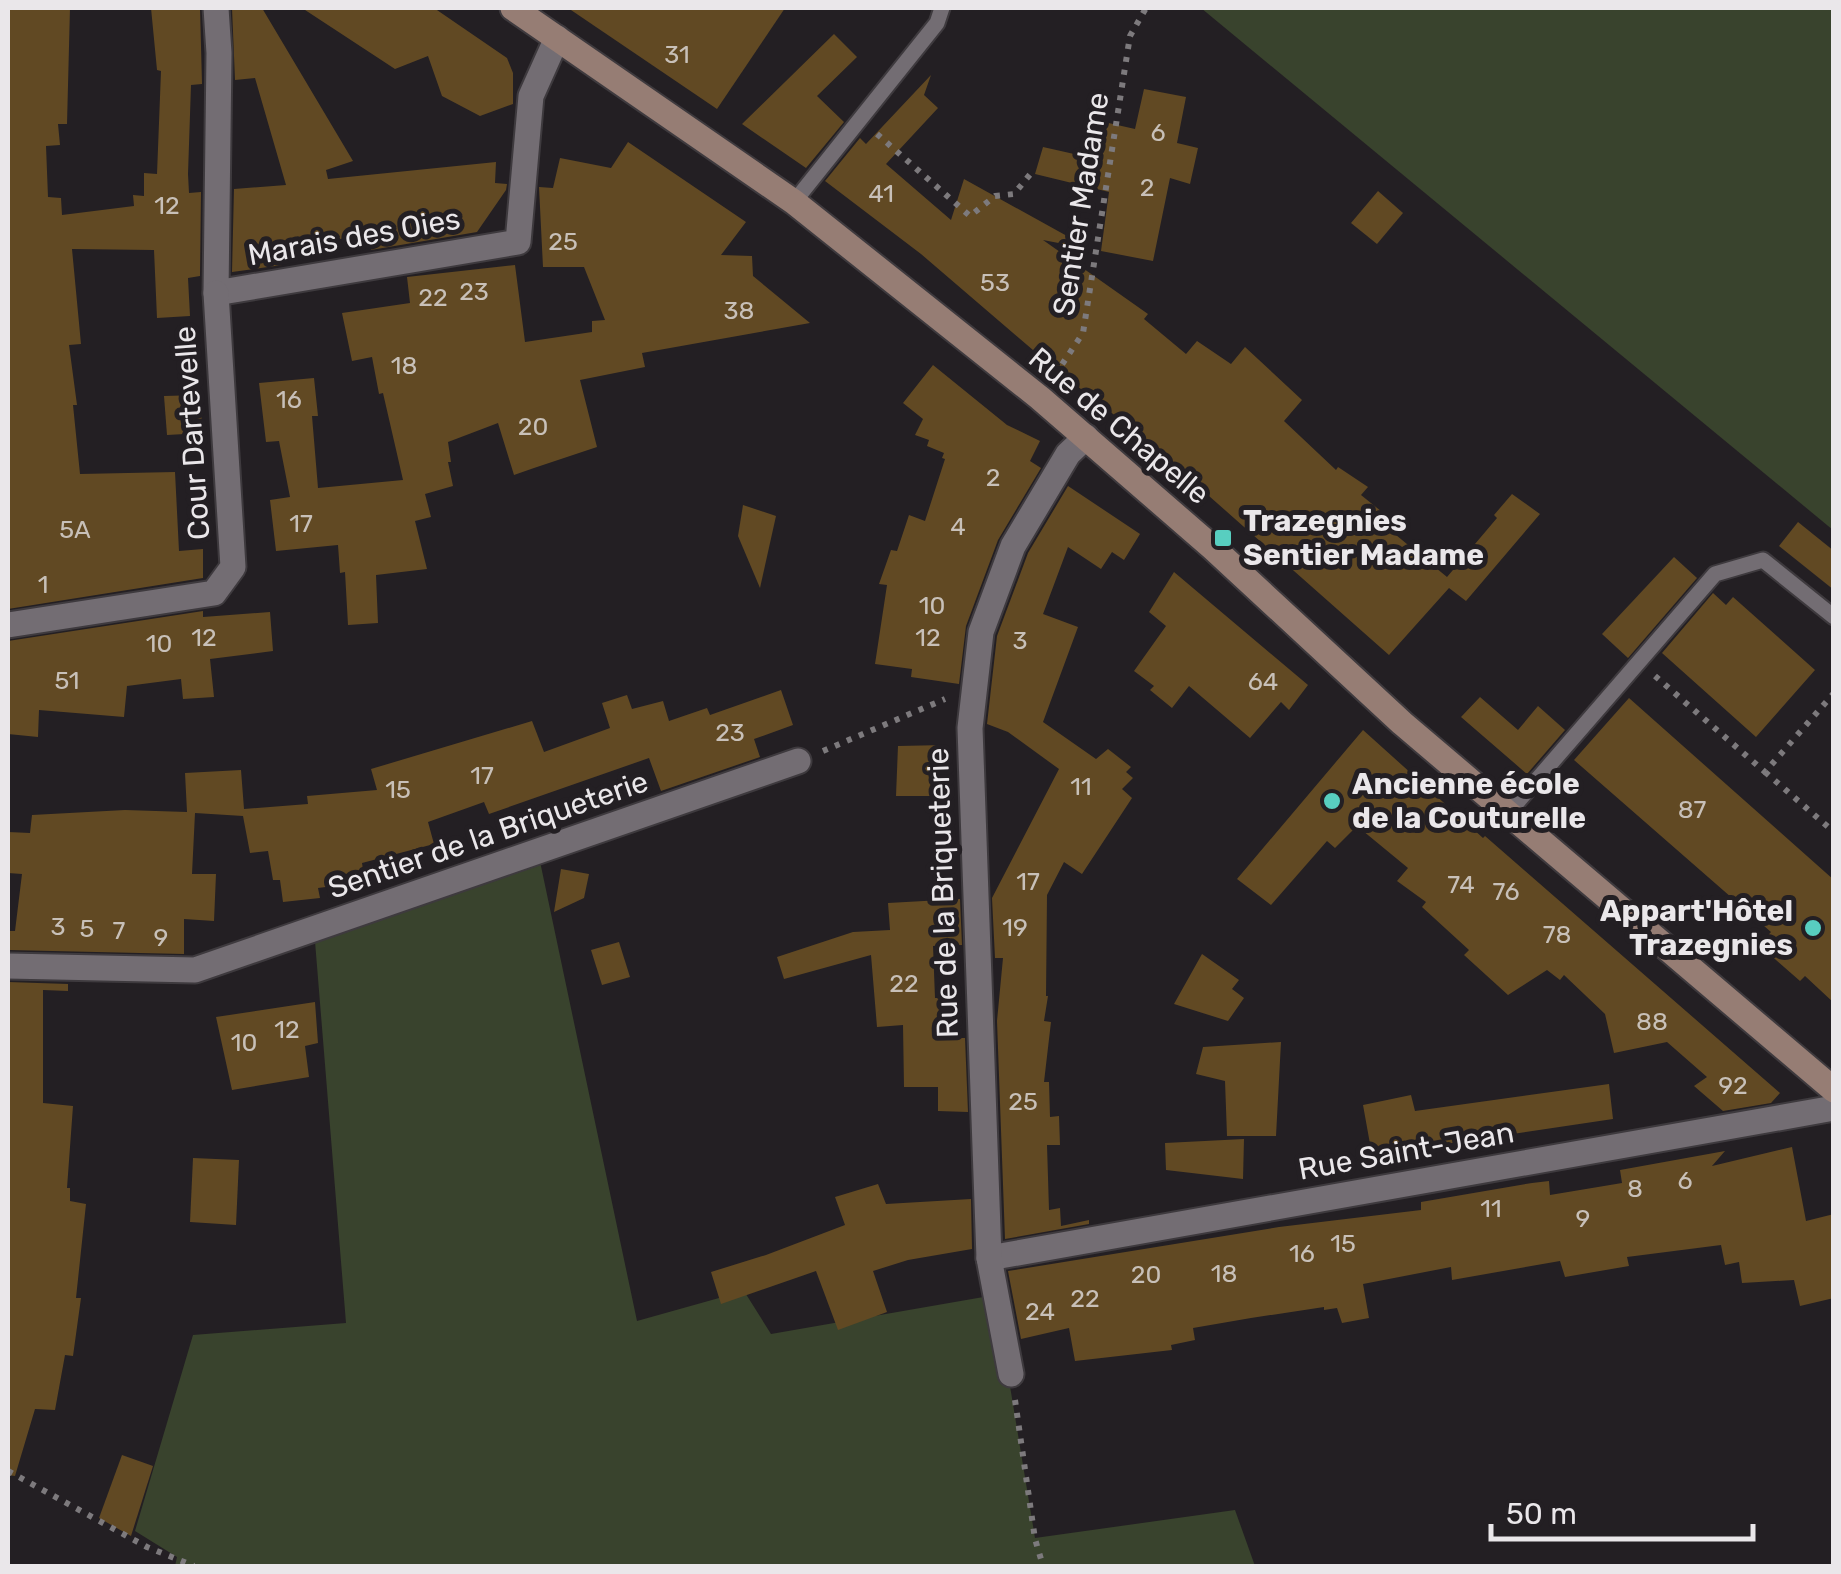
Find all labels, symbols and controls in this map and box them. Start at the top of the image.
house number: 31 [664,40,690,69]
street label: Sentier Madame [1046,90,1116,318]
house number: 6 [1150,118,1166,147]
house number: 2 [1140,173,1154,202]
house number: 41 [868,179,894,208]
house number: 12 [154,191,180,220]
street label: Marais des Oies [245,201,463,273]
house number: 25 [548,227,578,256]
house number: 53 [980,268,1010,297]
house number: 23 [459,277,489,306]
house number: 22 [418,283,448,312]
house number: 38 [724,296,754,325]
street label: Cour Dartevelle [167,325,217,541]
street label: Rue de Chapelle [1021,340,1217,512]
house number: 18 [391,351,417,380]
house number: 16 [276,385,302,414]
house number: 20 [518,412,548,441]
house number: 2 [986,463,1000,492]
place label: Trazegnies Sentier Madame [1243,503,1484,573]
house number: 17 [289,509,313,538]
house number: 4 [950,512,966,541]
house number: 5A [59,515,91,544]
marker: Trazegnies Sentier Madame [1212,527,1234,549]
house number: 1 [38,570,48,599]
house number: 10 [919,591,945,620]
house number: 12 [191,623,217,652]
house number: 12 [915,623,941,652]
house number: 3 [1012,626,1028,655]
house number: 10 [146,629,172,658]
house number: 51 [54,666,80,695]
house number: 64 [1248,667,1278,696]
house number: 23 [715,718,745,747]
street label: Rue de la Briqueterie [920,747,966,1039]
house number: 17 [470,761,494,790]
street label: Sentier de la Briqueterie [323,763,653,907]
place label: Ancienne école de la Couturelle [1352,766,1586,836]
house number: 11 [1070,772,1092,801]
house number: 15 [385,775,411,804]
marker: Ancienne école de la Couturelle [1321,790,1343,812]
house number: 87 [1678,795,1707,824]
house number: 17 [1016,867,1040,896]
house number: 74 [1447,870,1475,899]
house number: 76 [1492,877,1520,906]
place label: Appart'Hôtel Trazegnies [1600,893,1793,963]
house number: 3 [50,912,66,941]
house number: 19 [1002,913,1028,942]
house number: 5 [80,914,94,943]
house number: 7 [113,916,126,945]
marker: Appart'Hôtel Trazegnies [1802,917,1824,939]
house number: 78 [1543,920,1571,949]
house number: 9 [154,923,168,952]
house number: 22 [889,969,919,998]
house number: 88 [1636,1007,1668,1036]
house number: 12 [274,1015,300,1044]
house number: 10 [231,1028,257,1057]
house number: 92 [1718,1071,1748,1100]
house number: 25 [1008,1087,1038,1116]
street label: Rue Saint-Jean [1295,1114,1517,1188]
house number: 6 [1677,1166,1693,1195]
house number: 8 [1627,1174,1643,1203]
house number: 11 [1480,1194,1502,1223]
house number: 9 [1576,1204,1590,1233]
house number: 15 [1330,1229,1356,1258]
house number: 16 [1289,1239,1315,1268]
house number: 18 [1211,1259,1237,1288]
house number: 20 [1131,1260,1161,1289]
house number: 22 [1070,1284,1100,1313]
house number: 24 [1025,1297,1055,1326]
scale bar [1491,1479,1754,1541]
text: 50 m [1506,1496,1577,1532]

